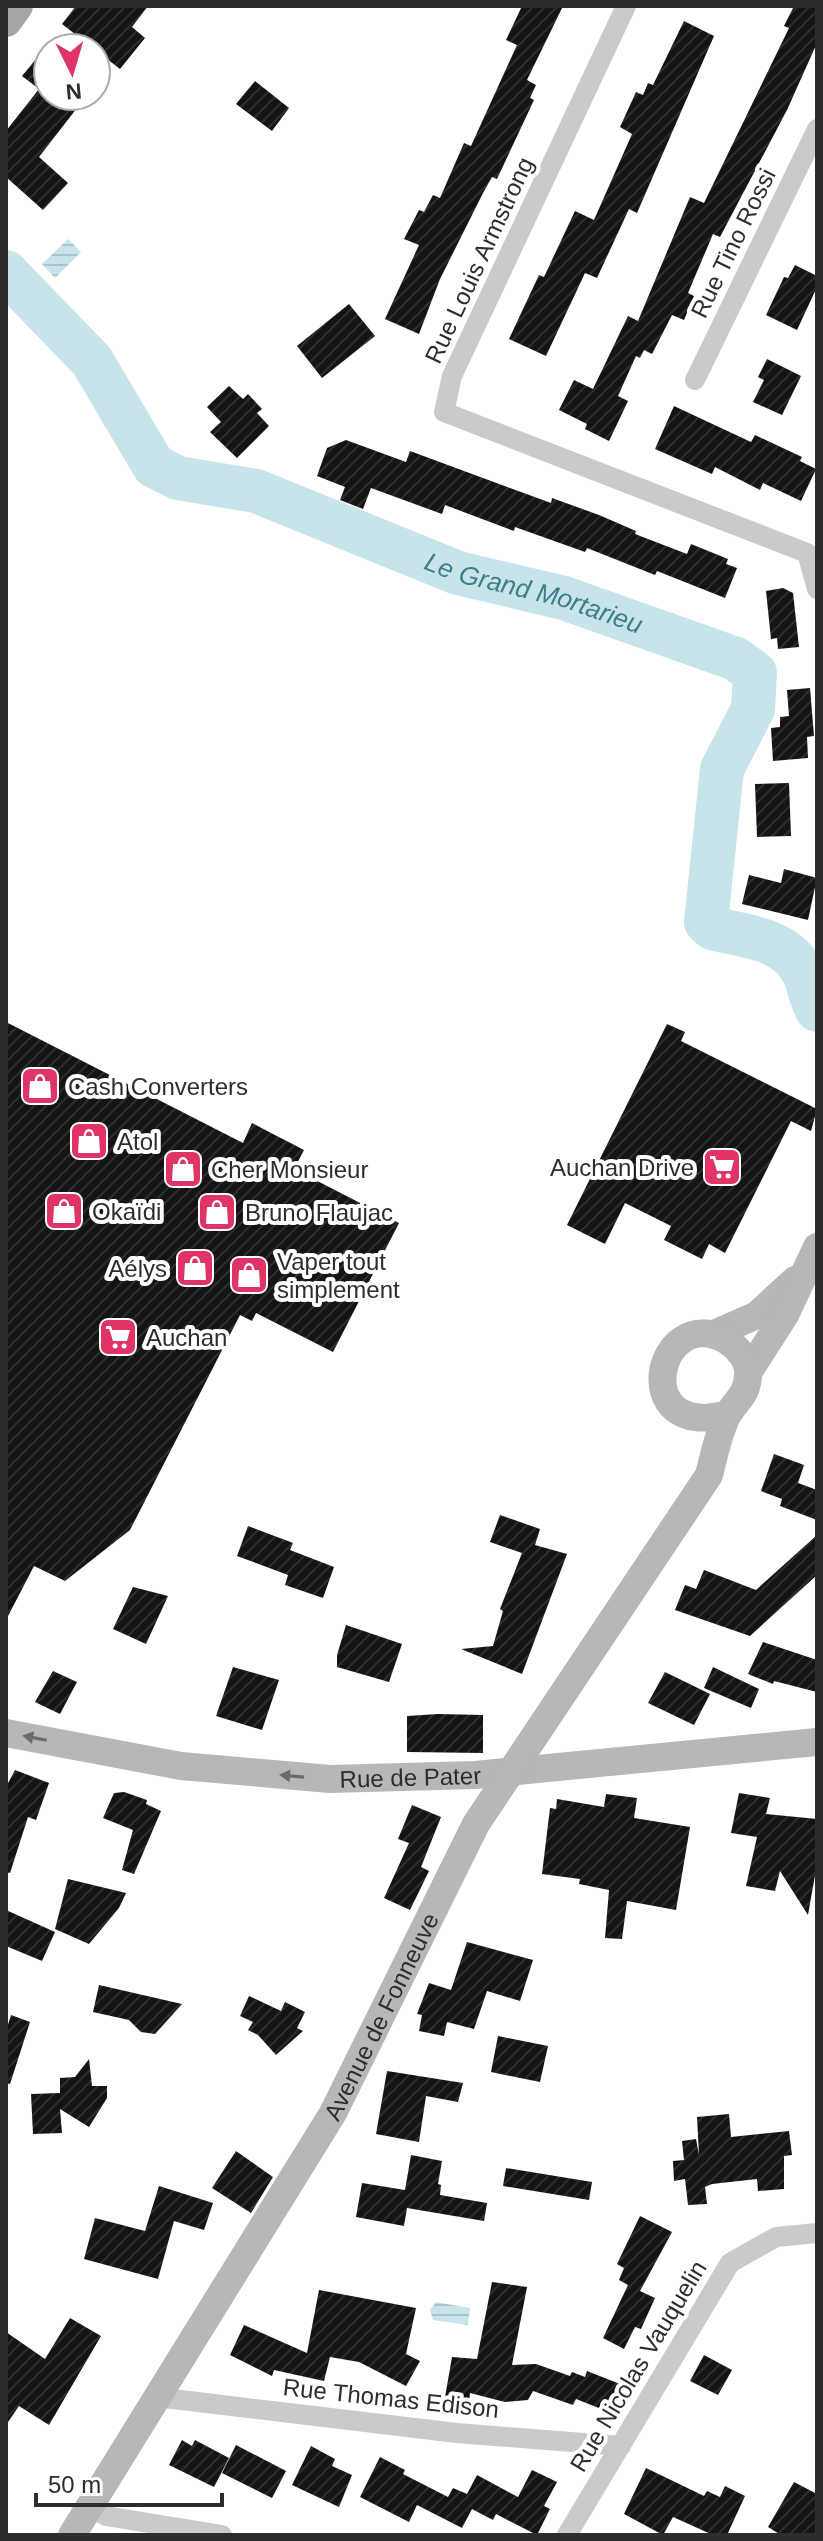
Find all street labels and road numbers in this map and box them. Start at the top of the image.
street label: Rue Louis Armstrong [419,153,539,367]
street label: Rue Tino Rossi [685,164,781,322]
street label: Rue de Pater [339,1761,482,1792]
street label: Avenue de Fonneuve [318,1908,443,2124]
street label: Rue Nicolas Vauquelin [564,2256,712,2476]
street label: Rue Thomas Edison [282,2373,500,2423]

